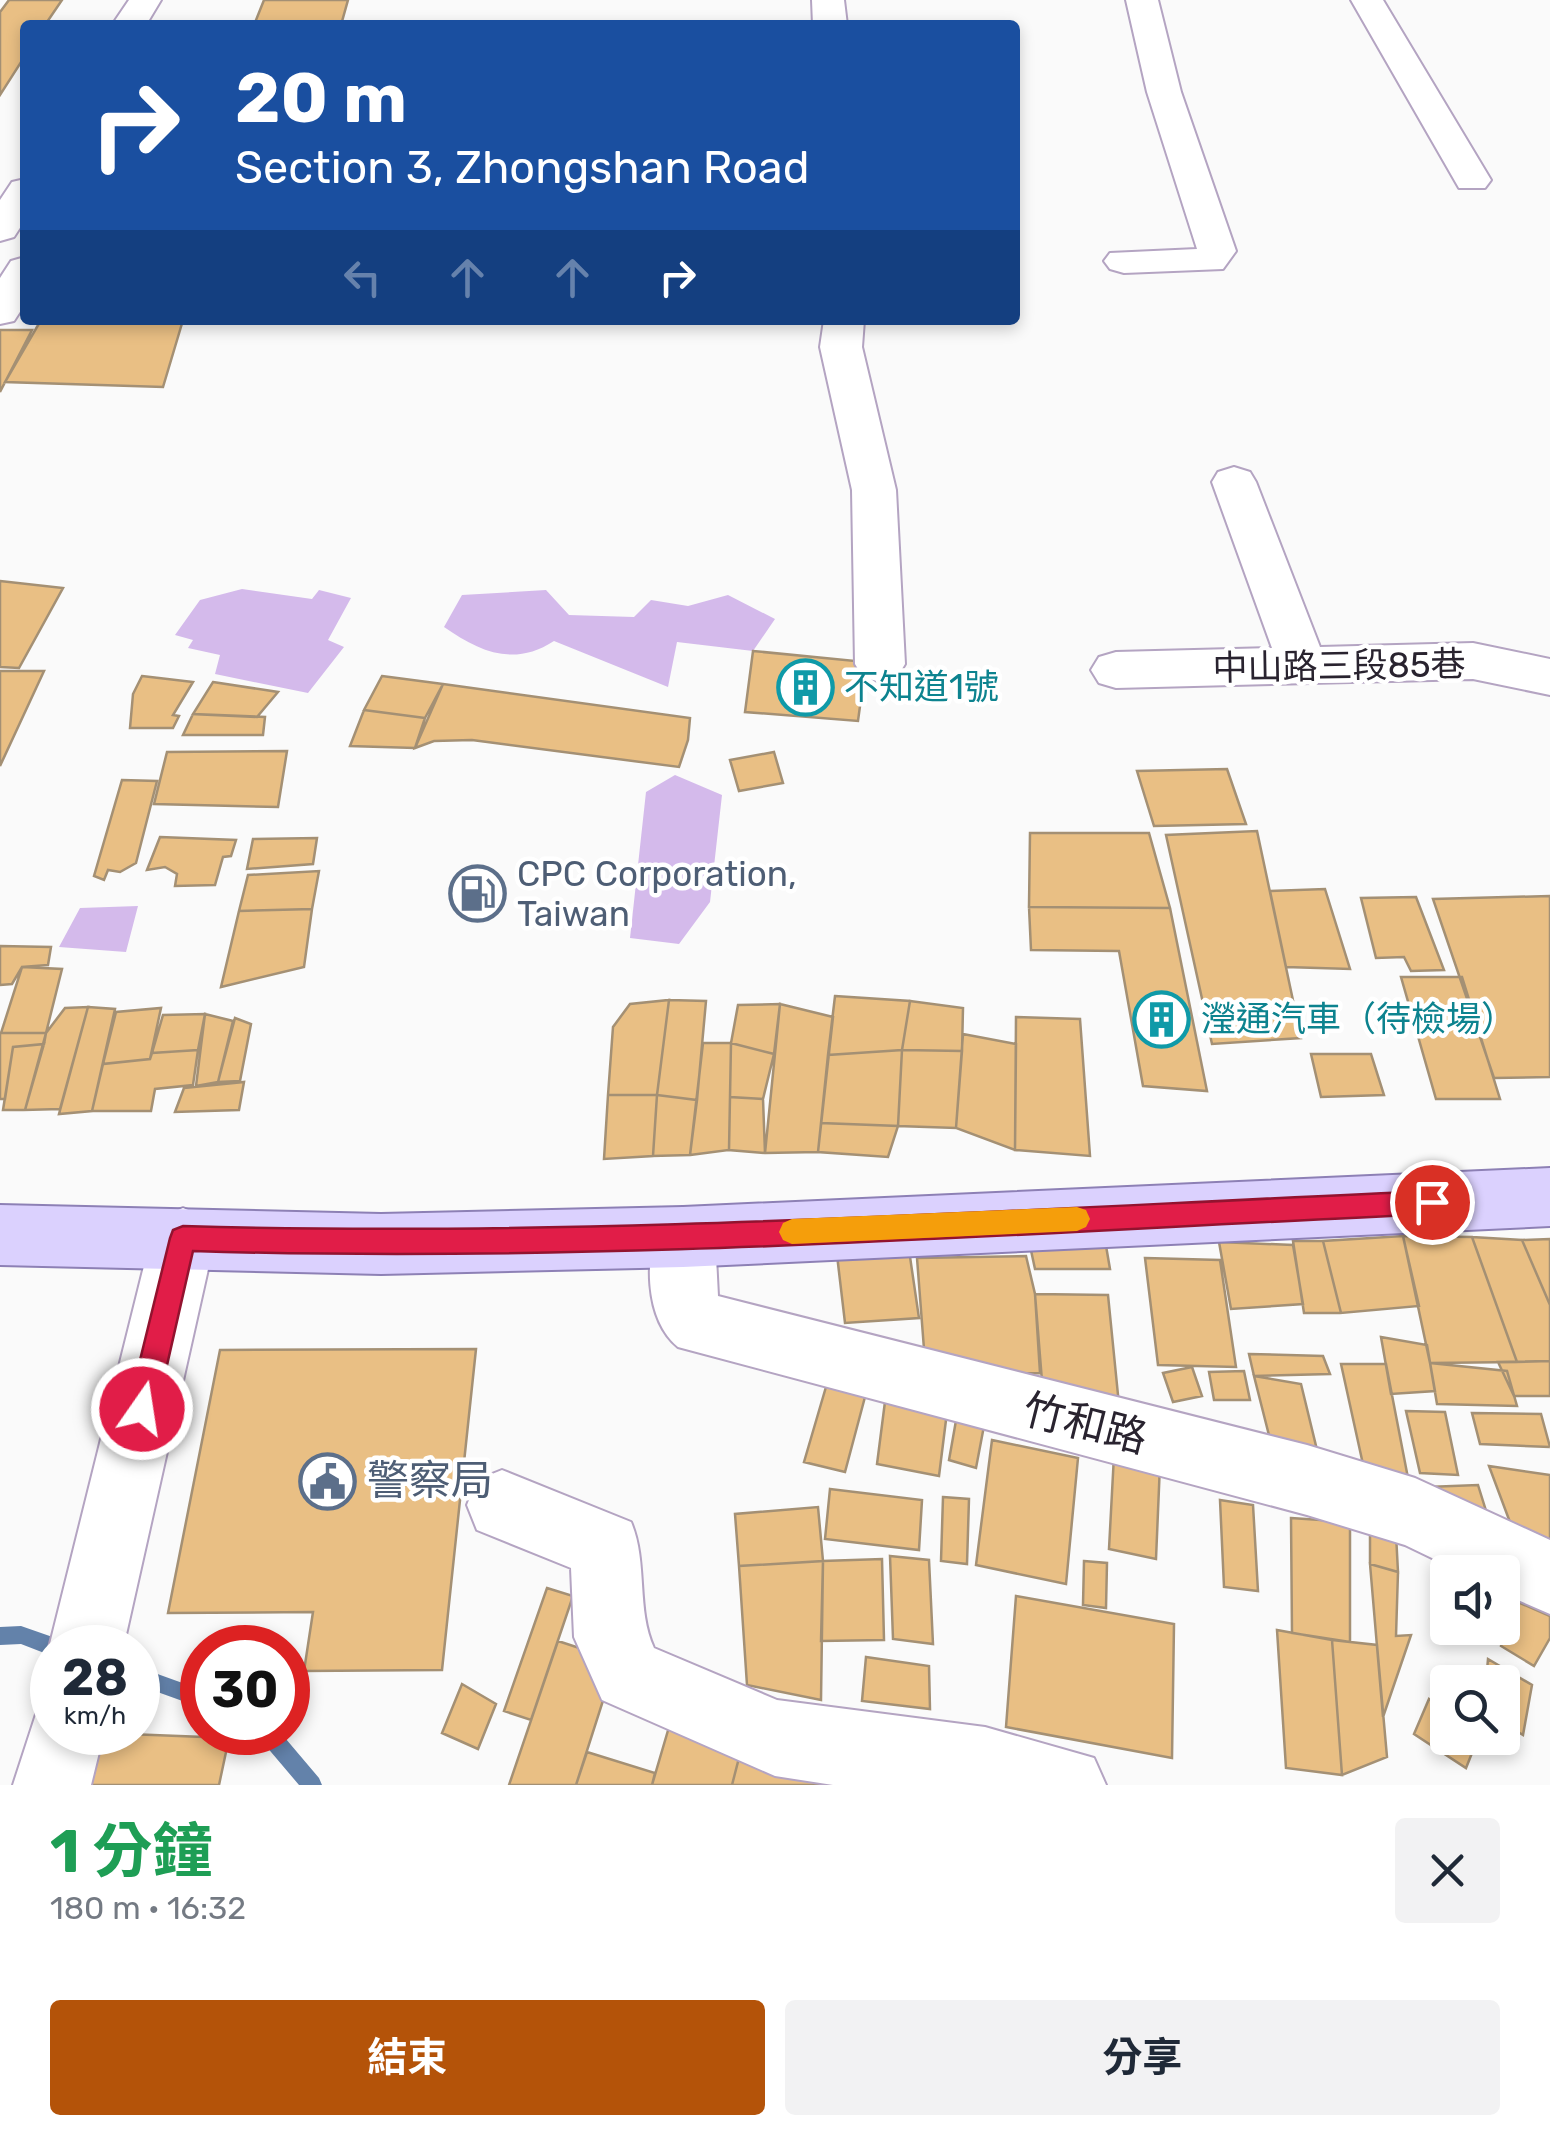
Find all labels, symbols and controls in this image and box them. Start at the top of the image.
text: 20 m [235,57,407,140]
icon: right [70,60,200,190]
text: Section 3, Zhongshan Road [235,141,809,194]
icon: left [335,250,390,305]
icon: ahead [440,250,495,305]
icon: ahead [545,250,600,305]
icon: right [650,250,705,305]
street label: 中山路三段85巷 [1212,643,1466,689]
building icon: 不知道1號 [775,657,835,717]
place label: 不知道1號 [844,666,999,708]
place label: CPC Corporation, Taiwan [517,853,797,935]
fuel station icon: CPC Corporation, Taiwan [448,864,508,924]
building icon: 瀅通汽車（待檢場） [1132,989,1192,1049]
place label: 瀅通汽車（待檢場） [1201,998,1516,1040]
pin [1390,1160,1475,1245]
icon: arrive [1405,1175,1460,1230]
position arrow [90,1357,194,1461]
street label: 竹和路 [1018,1384,1152,1464]
public building icon: 警察局 [298,1451,358,1511]
place label: 警察局 [367,1456,493,1506]
map controls [1430,1555,1520,1755]
button: sound [1430,1555,1520,1645]
speed limit sign: 30 [180,1625,310,1755]
text: 28 [62,1648,128,1708]
button: search [1430,1665,1520,1755]
text: km/h [64,1701,126,1730]
text: 1 分鐘 [50,1816,213,1887]
button: close [1395,1818,1500,1923]
text: 180 m · 16:32 [50,1889,246,1927]
button: 結束 [50,2000,765,2115]
button: 分享 [785,2000,1500,2115]

